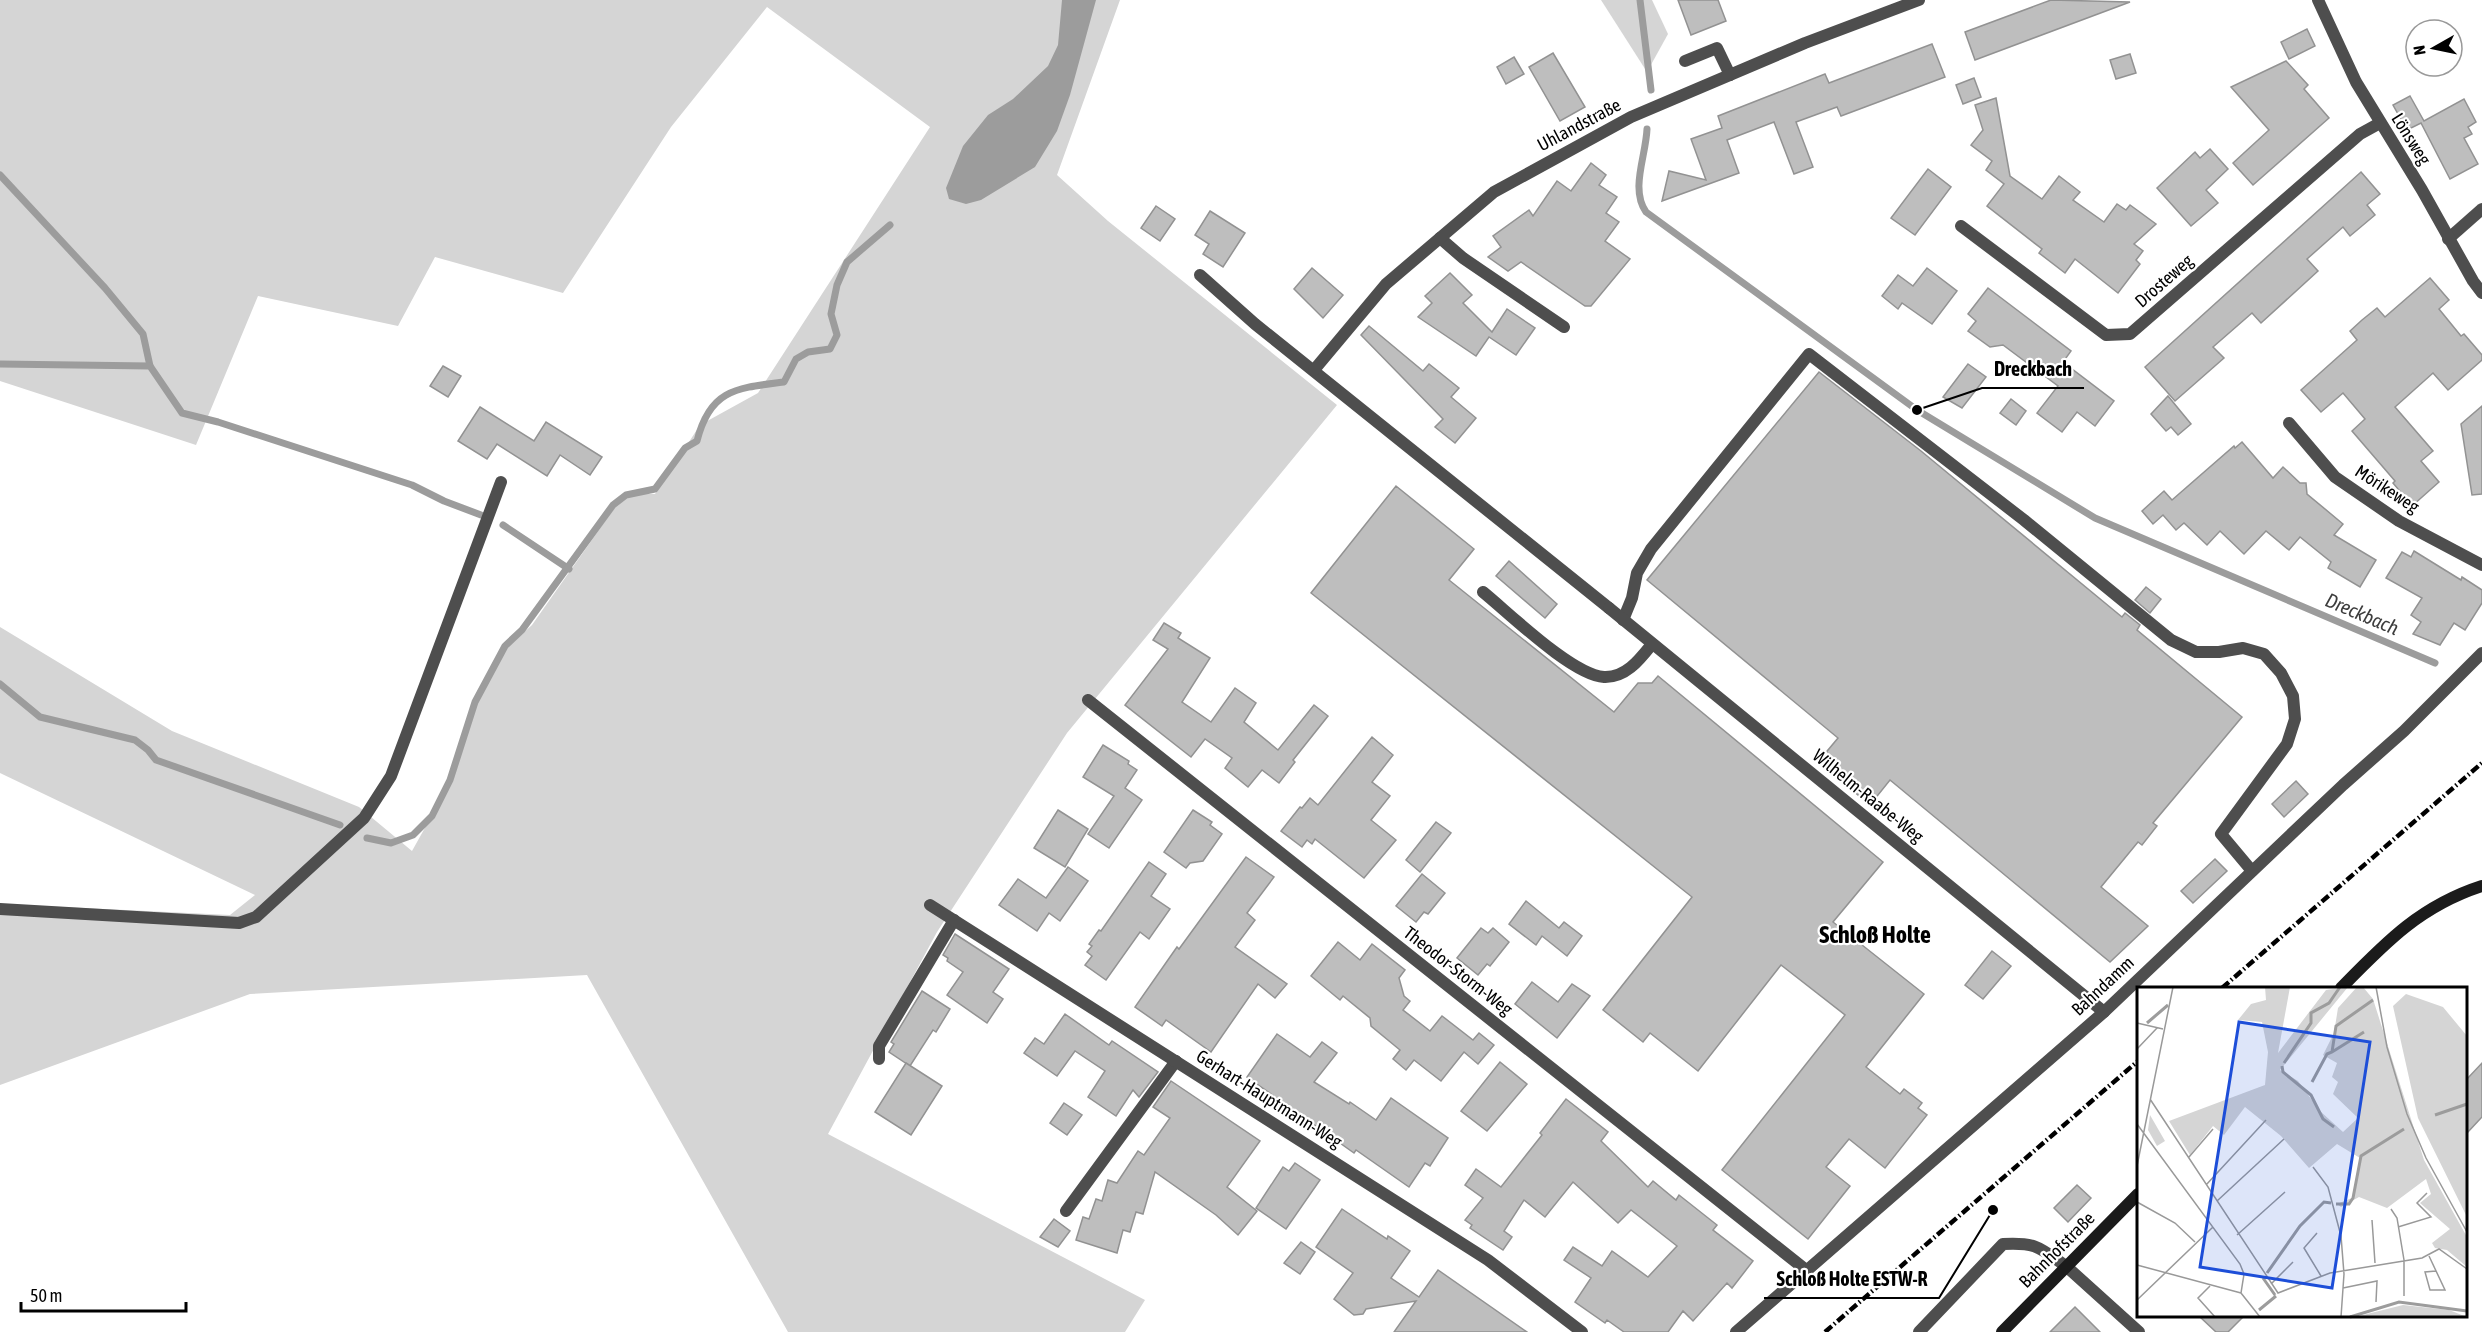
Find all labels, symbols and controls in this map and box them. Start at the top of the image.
north arrow [2404,18,2464,78]
text: N [2410,44,2429,56]
street label: Uhlandstraße [1534,94,1624,155]
street label: Lönsweg [2387,109,2436,169]
street label: Drosteweg [2130,250,2197,311]
callout: Dreckbach [1982,350,2084,388]
text: Dreckbach [1994,357,2072,380]
street label: Mörikeweg [2351,460,2423,517]
water label: Dreckbach [2322,588,2403,639]
street label: Wilhelm-Raabe-Weg [1809,745,1928,847]
district label: Schloß Holte [1819,921,1931,948]
street label: Theodor-Storm-Weg [1400,922,1517,1020]
street label: Bahndamm [2067,952,2138,1020]
inset map [2137,987,2467,1317]
street label: Gerhart-Hauptmann-Weg [1193,1045,1346,1152]
street label: Bahnhofstraße [2015,1208,2099,1292]
callout: Schloß Holte ESTW-R [1764,1260,1939,1298]
text: Schloß Holte ESTW-R [1777,1267,1927,1290]
scale bar [21,1275,186,1313]
text: 50 m [30,1285,62,1306]

